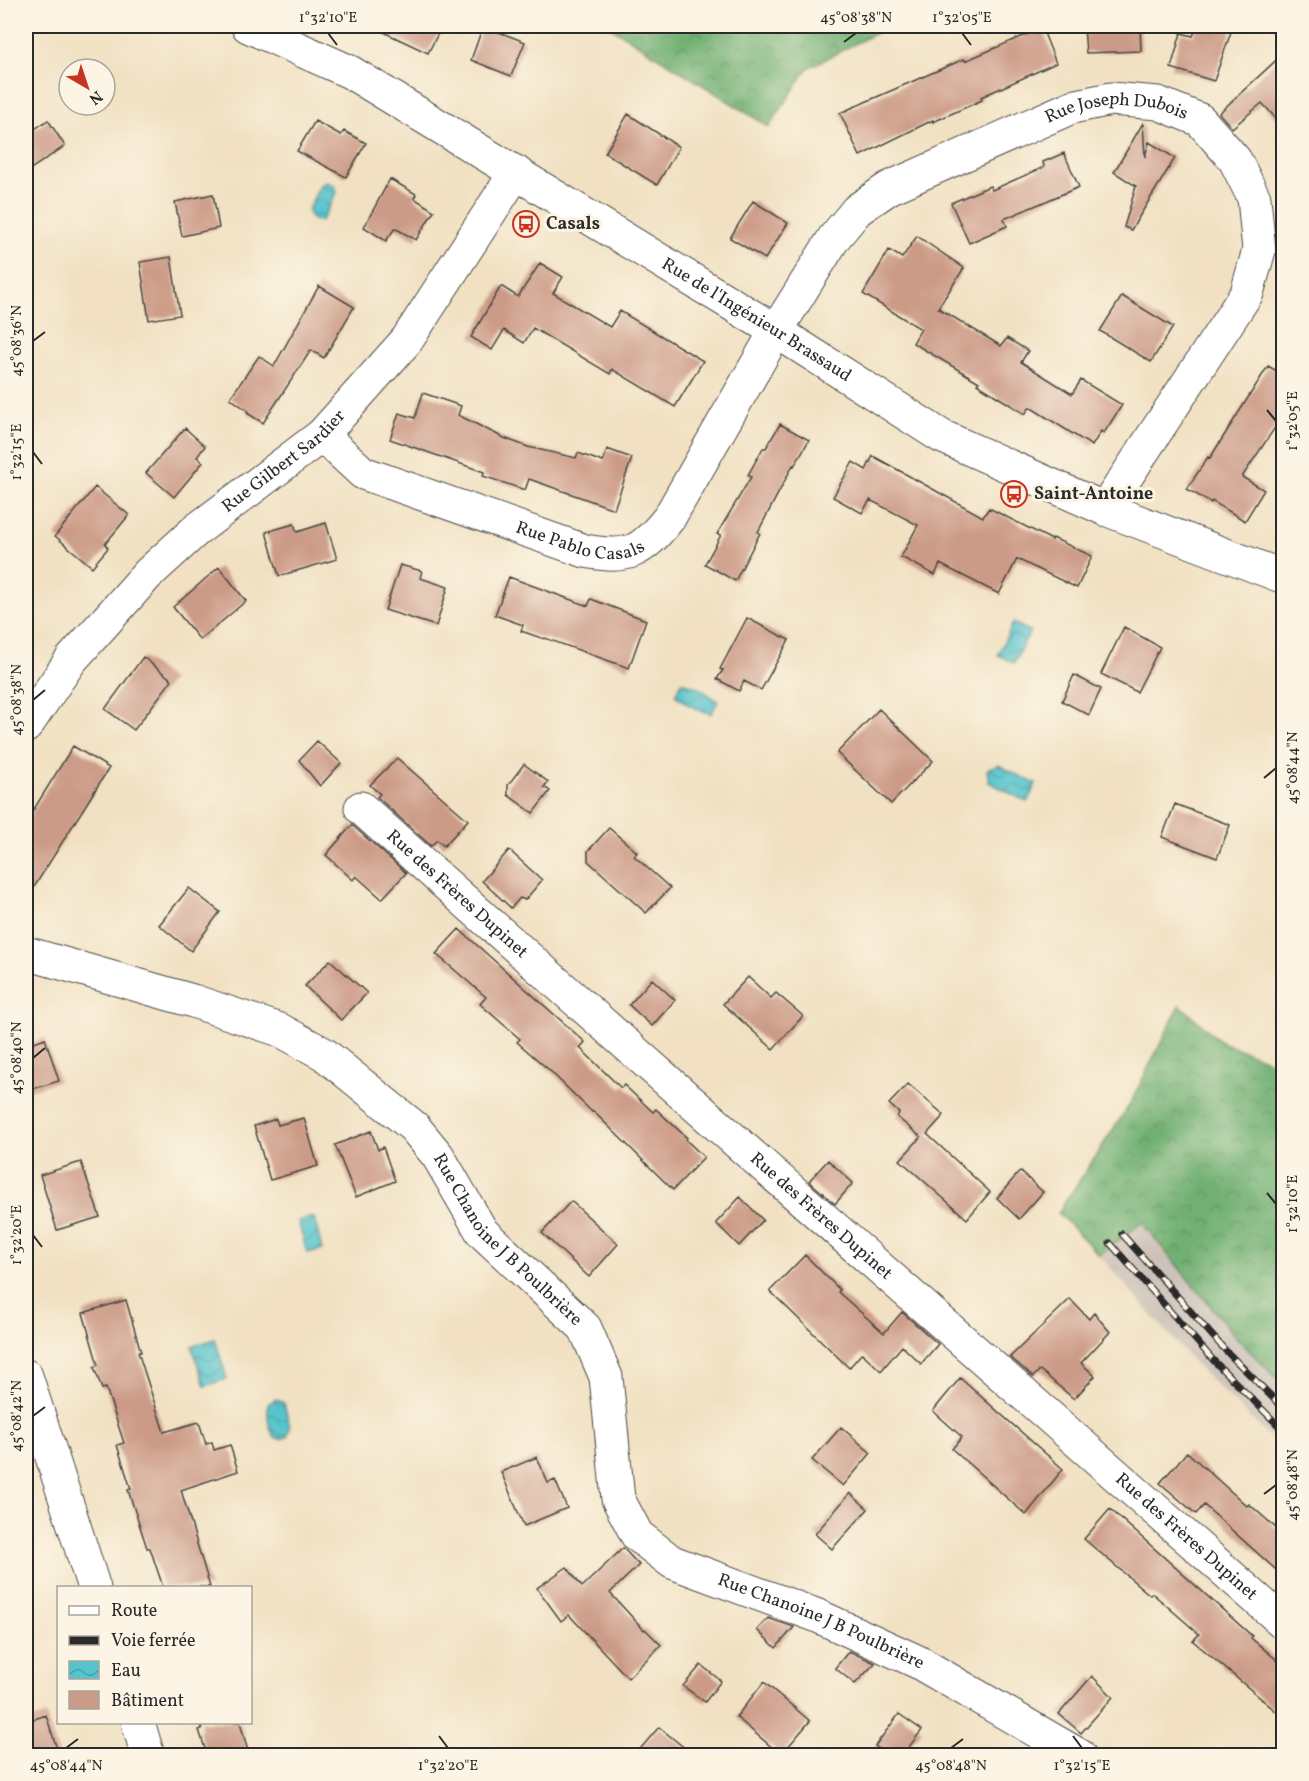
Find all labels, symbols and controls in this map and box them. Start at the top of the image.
text: 1°32'10"E [299,8,357,29]
text: 45°08'38"N [820,8,892,29]
text: 1°32'05"E [932,8,992,29]
north arrow [57,57,117,117]
text: N [83,85,107,110]
street label: Rue Joseph Dubois [1041,86,1192,130]
bus stop icon: Casals [511,209,541,239]
place label: Casals [546,212,600,237]
street label: Rue de l'Ingénieur Brassaud [657,252,856,388]
text: 45°08'36"N [7,305,28,377]
text: 1°32'05"E [1283,391,1304,451]
street label: Rue Gilbert Sardier [217,404,352,519]
text: 1°32'15"E [7,423,28,481]
bus stop icon: Saint-Antoine [999,479,1029,509]
place label: Saint-Antoine [1034,482,1153,507]
street label: Rue Pablo Casals [512,515,650,567]
text: 45°08'38"N [7,664,28,736]
text: 45°08'44"N [1283,731,1304,805]
street label: Rue des Frères Dupinet [381,824,533,964]
text: 45°08'40"N [7,1021,28,1095]
street label: Rue des Frères Dupinet [744,1147,898,1286]
street label: Rue Chanoine J B Poulbrière [427,1149,588,1332]
text: 1°32'10"E [1283,1175,1304,1233]
text: 1°32'20"E [7,1205,28,1265]
text: 45°08'42"N [7,1380,28,1452]
text: 45°08'48"N [1283,1449,1304,1521]
street label: Rue des Frères Dupinet [1109,1467,1263,1606]
street label: Rue Chanoine J B Poulbrière [714,1567,929,1676]
legend [57,1586,252,1724]
text: Route [111,1599,157,1624]
text: Voie ferrée [111,1629,196,1654]
text: Eau [111,1659,141,1684]
text: Bâtiment [111,1689,184,1714]
text: 45°08'44"N [29,1756,103,1777]
text: 1°32'20"E [418,1756,478,1777]
text: 45°08'48"N [915,1756,987,1777]
text: 1°32'15"E [1053,1756,1111,1777]

